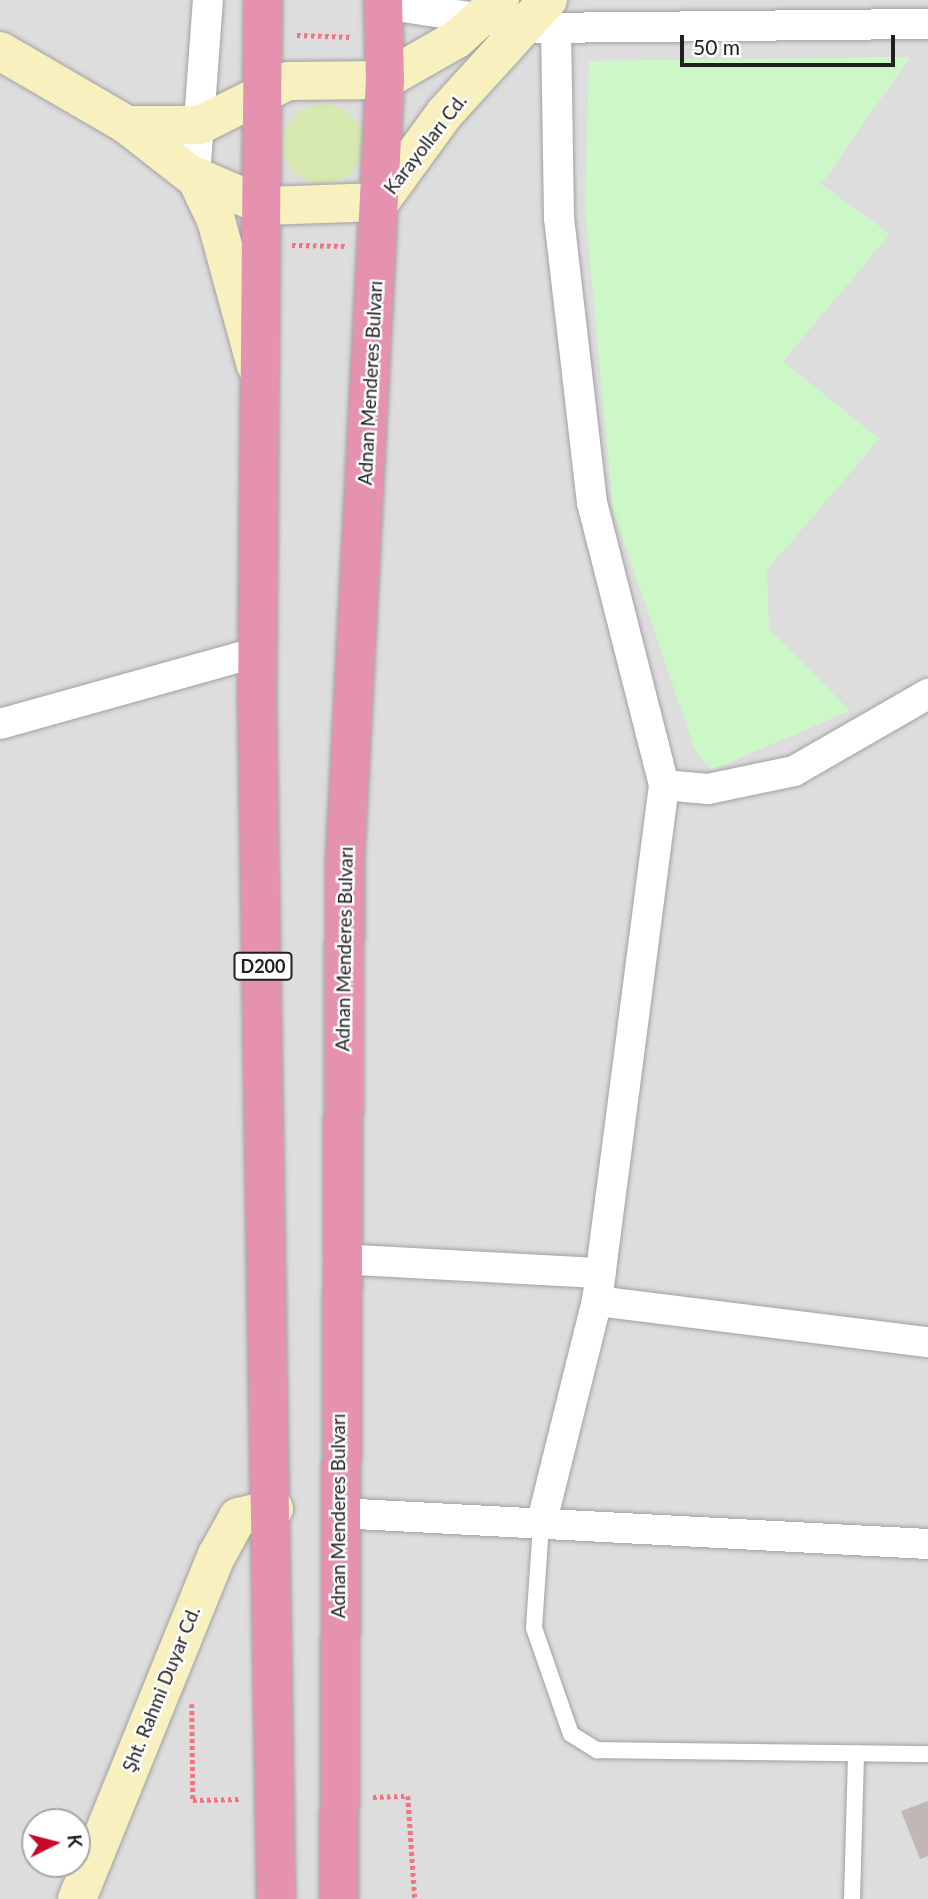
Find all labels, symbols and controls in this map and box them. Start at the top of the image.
scale bar [683,21,898,65]
text: 50 m [693,34,740,59]
street label: Karayolları Cd. [379,89,471,199]
street label: Adnan Menderes Bulvarı [353,280,387,486]
street label: Adnan Menderes Bulvarı [331,846,357,1052]
road number: D200 [233,951,293,981]
street label: Adnan Menderes Bulvarı [327,1414,349,1618]
street label: Şht. Rahmi Duyar Cd. [117,1603,205,1775]
north arrow [21,1808,91,1878]
text: K [63,1833,88,1849]

